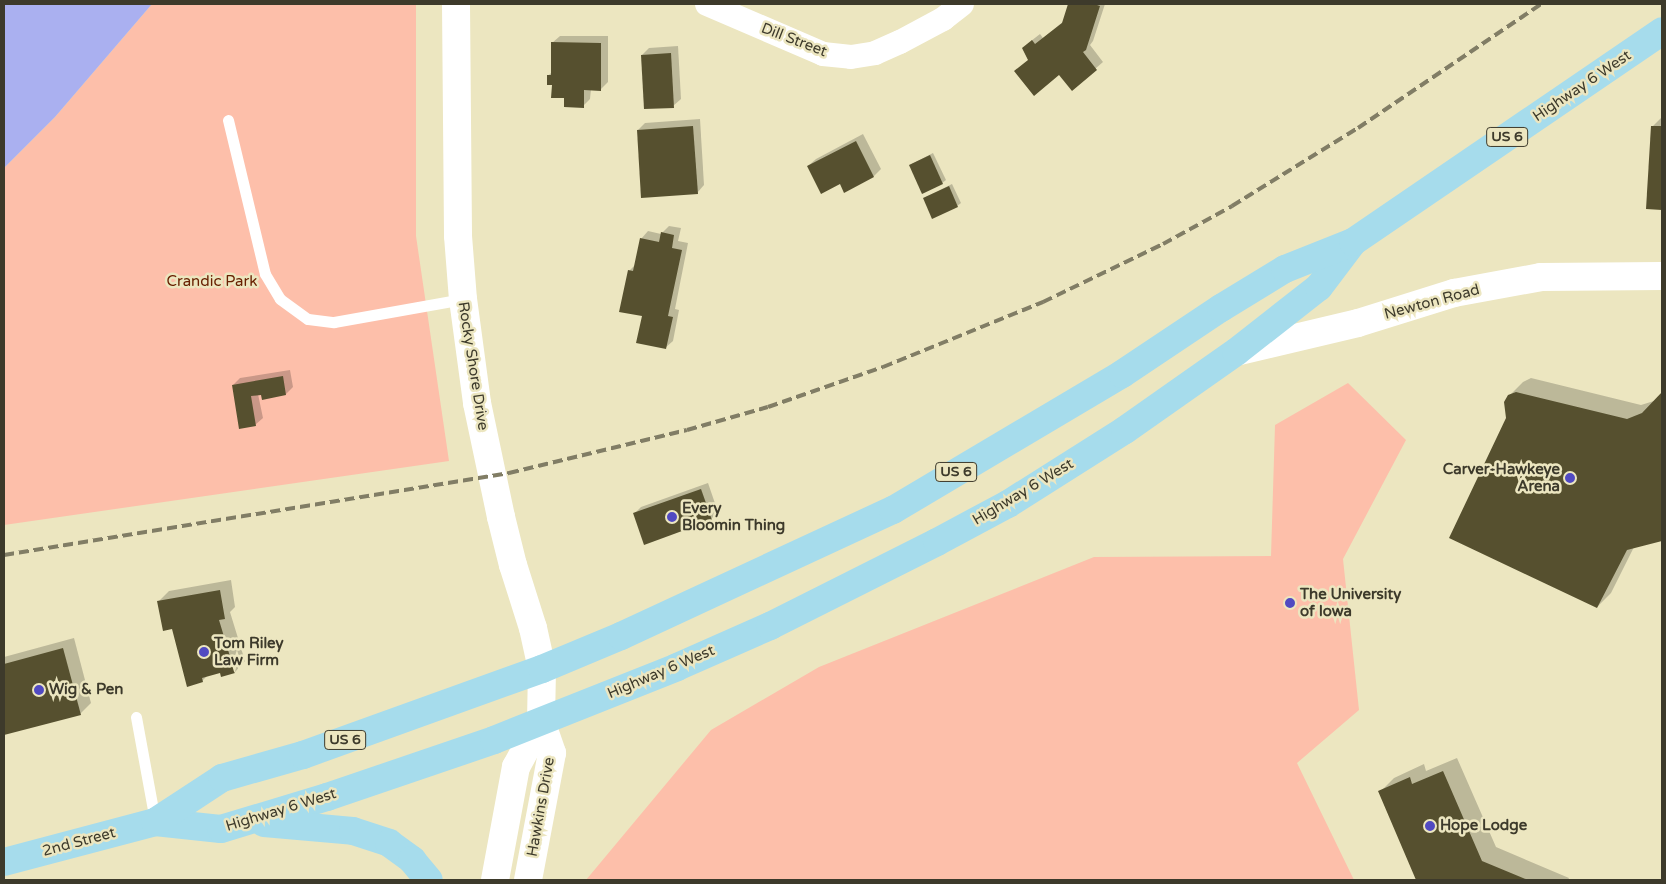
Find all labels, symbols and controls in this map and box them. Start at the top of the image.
street label: Dill Street [759,19,829,61]
street label: Highway 6 West [1529,47,1635,125]
road number: US 6 [1486,125,1528,148]
park label: Crandic Park [167,273,257,291]
street label: Newton Road [1382,281,1482,323]
street label: Rocky Shore Drive [454,300,492,432]
street label: Highway 6 West [969,455,1077,529]
place label: Carver-Hawkeye Arena [1443,460,1560,495]
road number: US 6 [935,461,977,484]
marker: Carver-Hawkeye Arena [1564,472,1576,484]
place label: Every Bloomin Thing [682,499,785,534]
marker: Every Bloomin Thing [666,511,678,523]
place label: The University of Iowa [1300,585,1401,620]
marker: The University of Iowa [1284,597,1296,609]
place label: Tom Riley Law Firm [214,634,284,669]
street label: Highway 6 West [605,641,717,703]
marker: Tom Riley Law Firm [198,646,210,658]
place label: Wig & Pen [49,681,123,699]
marker: Wig & Pen [33,684,45,696]
road number: US 6 [324,728,366,752]
street label: Hawkins Drive [523,756,559,858]
street label: Highway 6 West [224,785,338,835]
place label: Hope Lodge [1440,817,1527,835]
marker: Hope Lodge [1424,820,1436,832]
street label: 2nd Street [41,824,117,860]

